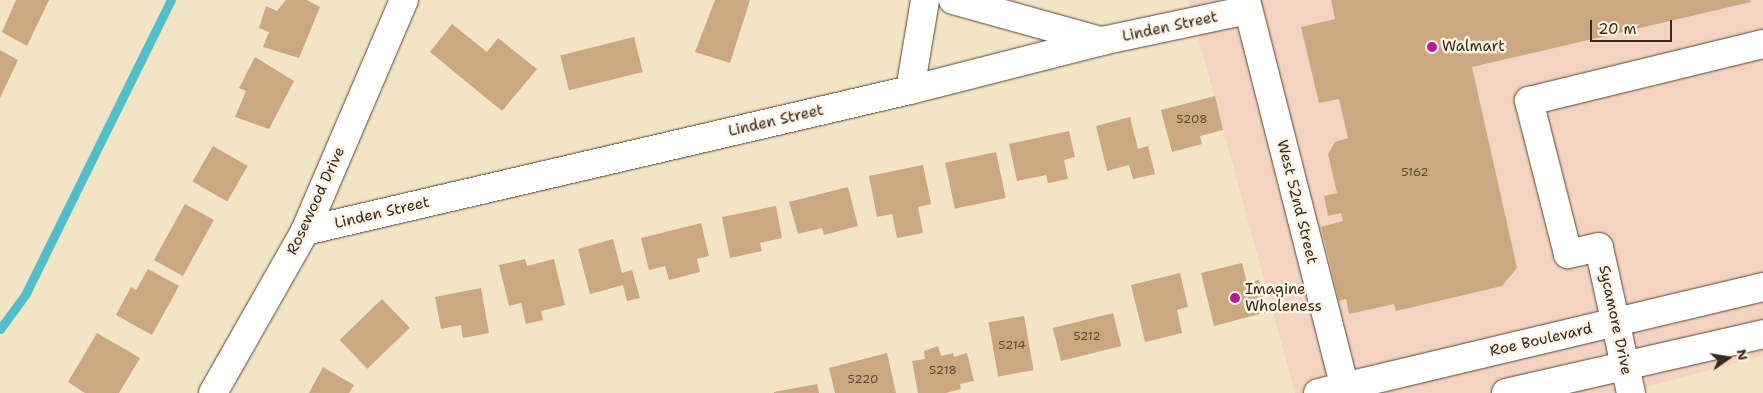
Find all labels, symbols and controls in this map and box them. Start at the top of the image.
street label: Linden Street [1121,8,1219,46]
scale bar [1593,10,1676,42]
text: 20 m [1598,19,1637,39]
place label: Walmart [1442,38,1505,56]
marker: Walmart [1426,41,1438,53]
street label: Linden Street [727,101,825,141]
house number: 5208 [1176,113,1208,127]
street label: West 52nd Street [1273,138,1321,266]
street label: Rosewood Drive [283,144,349,258]
house number: 5162 [1401,166,1429,180]
street label: Linden Street [333,193,431,233]
street label: Sycamore Drive [1595,264,1635,376]
place label: Imagine Wholeness [1245,280,1322,315]
marker: Imagine Wholeness [1229,292,1241,304]
street label: Roe Boulevard [1488,319,1594,361]
house number: 5212 [1073,330,1101,344]
north arrow [1703,333,1753,383]
house number: 5214 [998,339,1026,353]
text: N [1733,347,1753,362]
house number: 5218 [929,364,957,378]
house number: 5220 [848,373,878,387]

